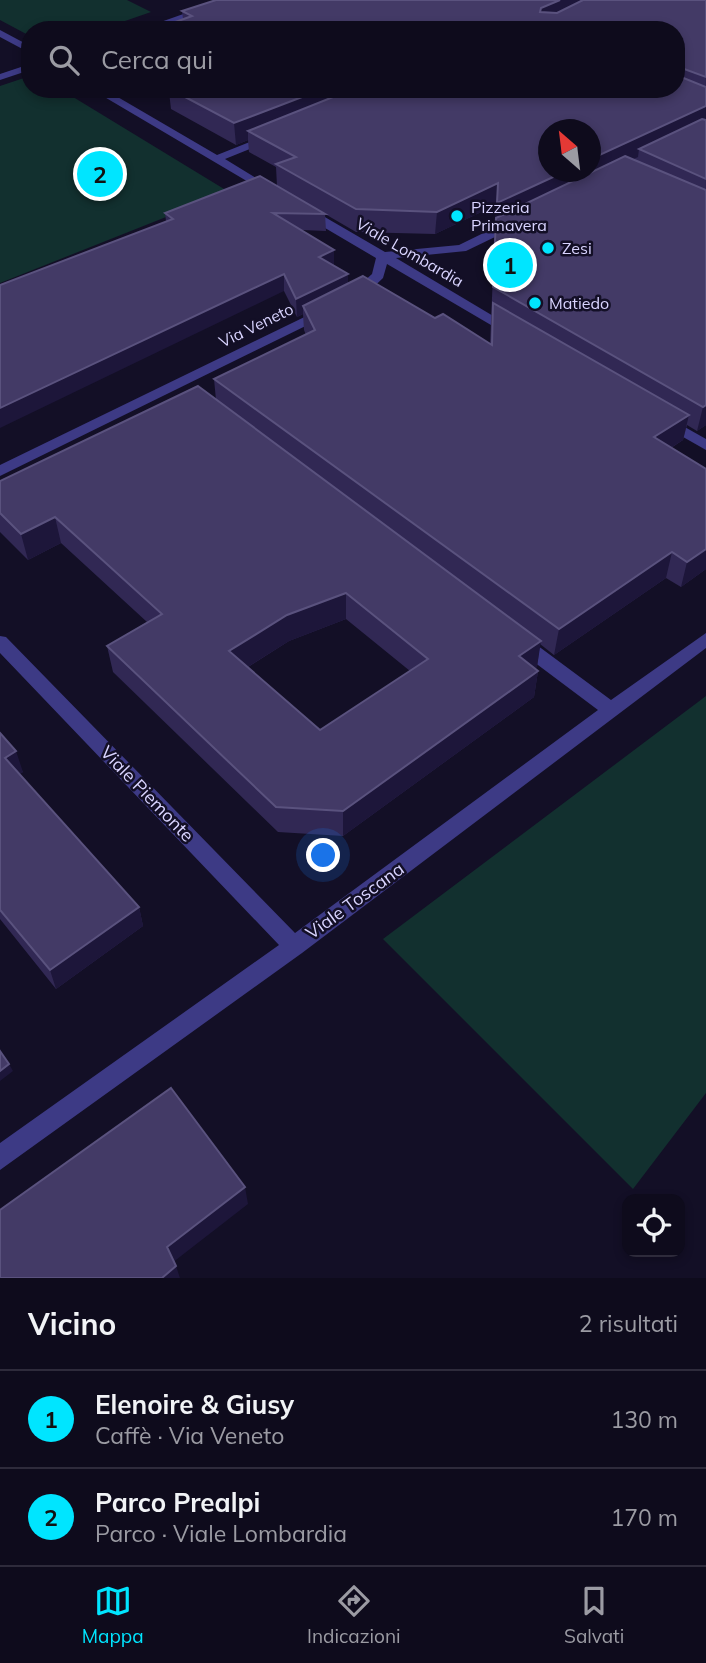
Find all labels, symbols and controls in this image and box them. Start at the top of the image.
search box [21,21,685,98]
icon: search [45,41,83,79]
text: Cerca qui [101,43,213,76]
north arrow [538,119,601,182]
pin: 2 [77,148,123,200]
place label: Pizzeria Primavera [471,197,547,235]
marker: Pizzeria Primavera [449,208,465,224]
street label: Viale Lombardia [353,213,467,291]
place label: Zesi [562,238,592,258]
pin: 1 [487,239,533,291]
marker: Zesi [540,240,556,256]
place label: Matiedo [549,293,609,313]
marker: Matiedo [527,295,543,311]
street label: Via Veneto [215,298,297,352]
street label: Viale Piemonte [96,741,199,847]
your location [306,838,340,872]
street label: Viale Toscana [301,857,408,944]
map controls [622,1194,685,1257]
button: locate [622,1194,685,1257]
text: Vicino [28,1305,116,1343]
text: 2 risultati [579,1309,678,1338]
text: Elenoire & Giusy [95,1388,294,1421]
text: 1 [44,1405,58,1434]
text: 130 m [610,1405,678,1434]
text: Caffè · Via Veneto [95,1421,284,1450]
text: Parco Prealpi [95,1486,260,1519]
text: 2 [44,1503,58,1532]
text: 170 m [610,1503,678,1532]
text: Parco · Viale Lombardia [95,1519,347,1548]
tab: Mappa [82,1582,144,1648]
tab: Indicazioni [307,1582,401,1648]
tab: Salvati [564,1582,624,1648]

